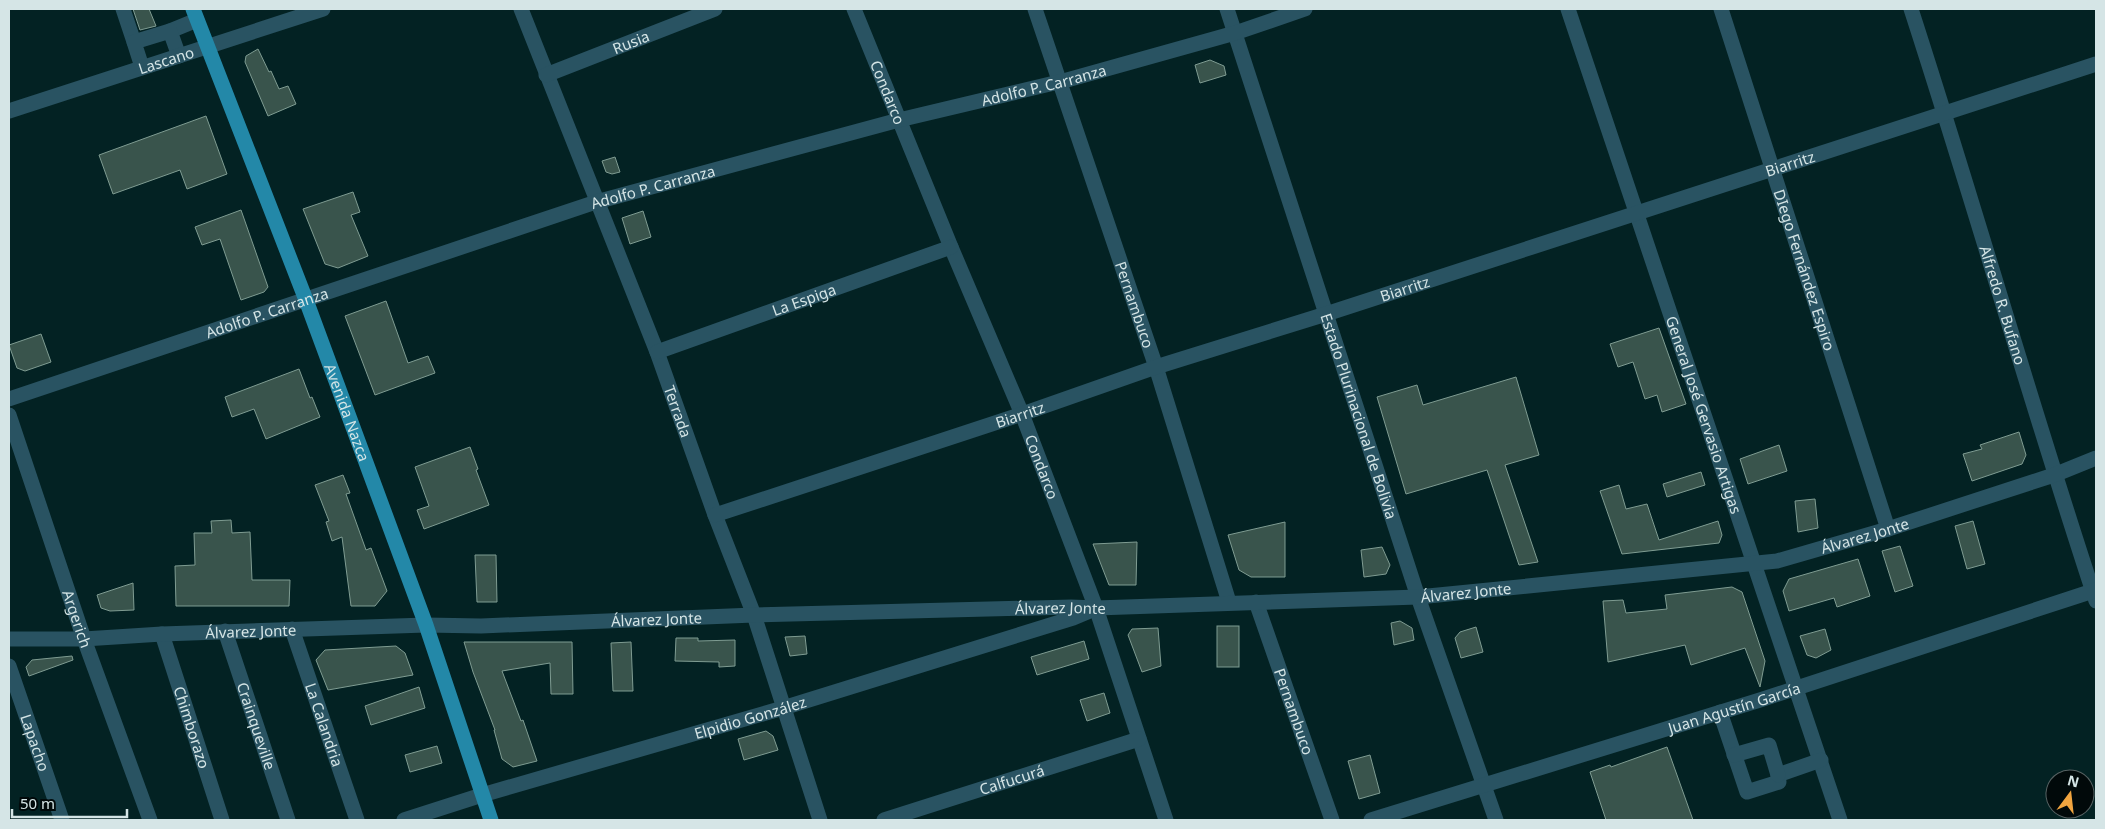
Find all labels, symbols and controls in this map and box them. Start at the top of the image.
street label: Rusia [609,26,652,58]
street label: Lascano [136,42,196,78]
street label: Condarco [866,57,910,127]
street label: Adolfo P. Carranza [979,60,1109,110]
street label: Biarritz [1763,146,1817,181]
street label: Adolfo P. Carranza [588,160,717,213]
street label: DIego Fernández Espiro [1770,187,1840,353]
street label: Alfredo R. Bufano [1975,243,2031,367]
street label: Pernambuco [1111,259,1159,351]
street label: Biarritz [1377,271,1432,306]
street label: La Espiga [769,279,839,320]
street label: Adolfo P. Carranza [203,283,331,342]
street label: Estado Plurinacional de Bolivia [1316,311,1402,522]
street label: General José Gervasio Artigas [1662,313,1747,516]
street label: Avenida Nazca [320,361,375,464]
street label: Terrada [660,383,697,440]
street label: Biarritz [993,397,1047,432]
street label: Condarco [1021,432,1064,502]
street label: Álvarez Jonte [1818,513,1911,558]
street label: Álvarez Jonte [1420,578,1512,607]
street label: Argerich [58,587,96,651]
street label: Álvarez Jonte [1015,597,1106,618]
street label: Álvarez Jonte [611,607,702,631]
street label: Álvarez Jonte [205,619,297,643]
street label: Pernambuco [1270,666,1318,757]
street label: Juan Agustín García [1664,678,1803,738]
street label: Crainqueville [233,679,281,772]
street label: La Calandria [301,680,348,769]
street label: Chimborazo [169,684,215,771]
street label: Elpidio González [692,691,808,743]
street label: Lapacho [16,711,54,774]
street label: Calfucurá [977,760,1047,799]
north arrow [2045,769,2095,819]
text: N [2066,770,2081,792]
scale bar [12,786,128,818]
text: 50 m [20,793,55,813]

